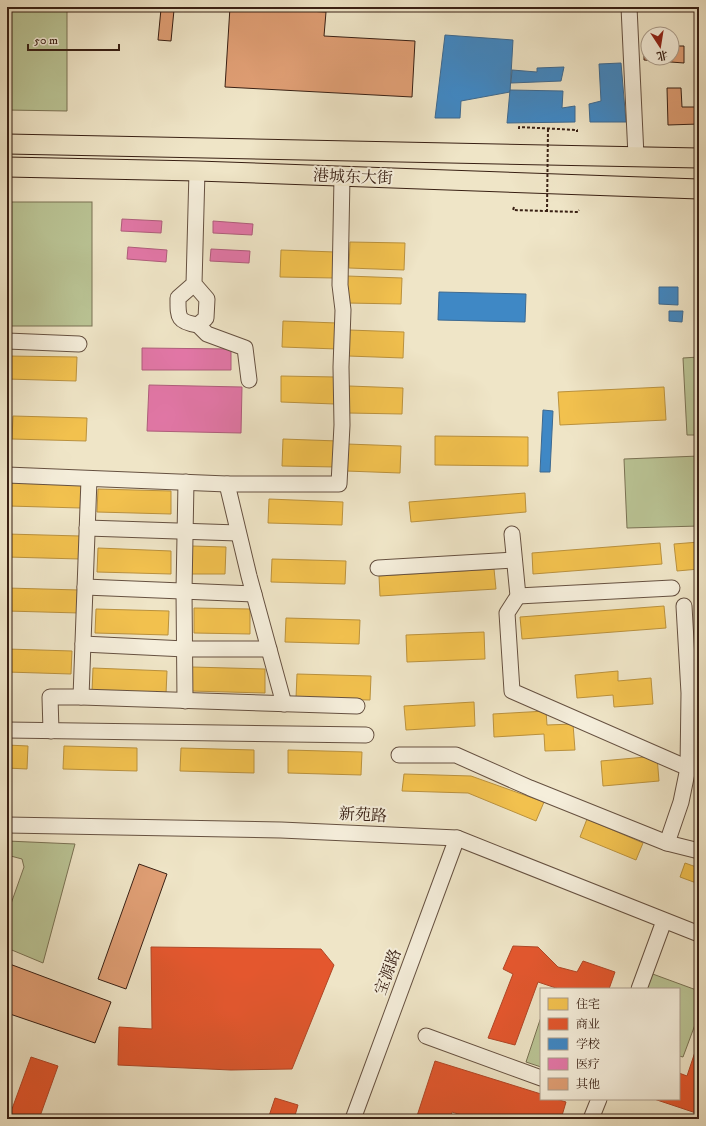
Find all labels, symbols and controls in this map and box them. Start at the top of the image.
scale bar [28,26,119,52]
north arrow [640,26,680,66]
text: 50 m [34,33,58,48]
text: 北 [655,47,669,63]
street label: 港城东大街 [313,166,393,188]
street label: 新苑路 [339,804,387,826]
street label: 宝源路 [370,946,406,998]
legend [540,988,680,1100]
text: 住宅 [576,997,600,1012]
text: 商业 [576,1017,600,1032]
text: 学校 [576,1037,600,1052]
text: 医疗 [576,1057,600,1072]
text: 其他 [576,1077,600,1092]

